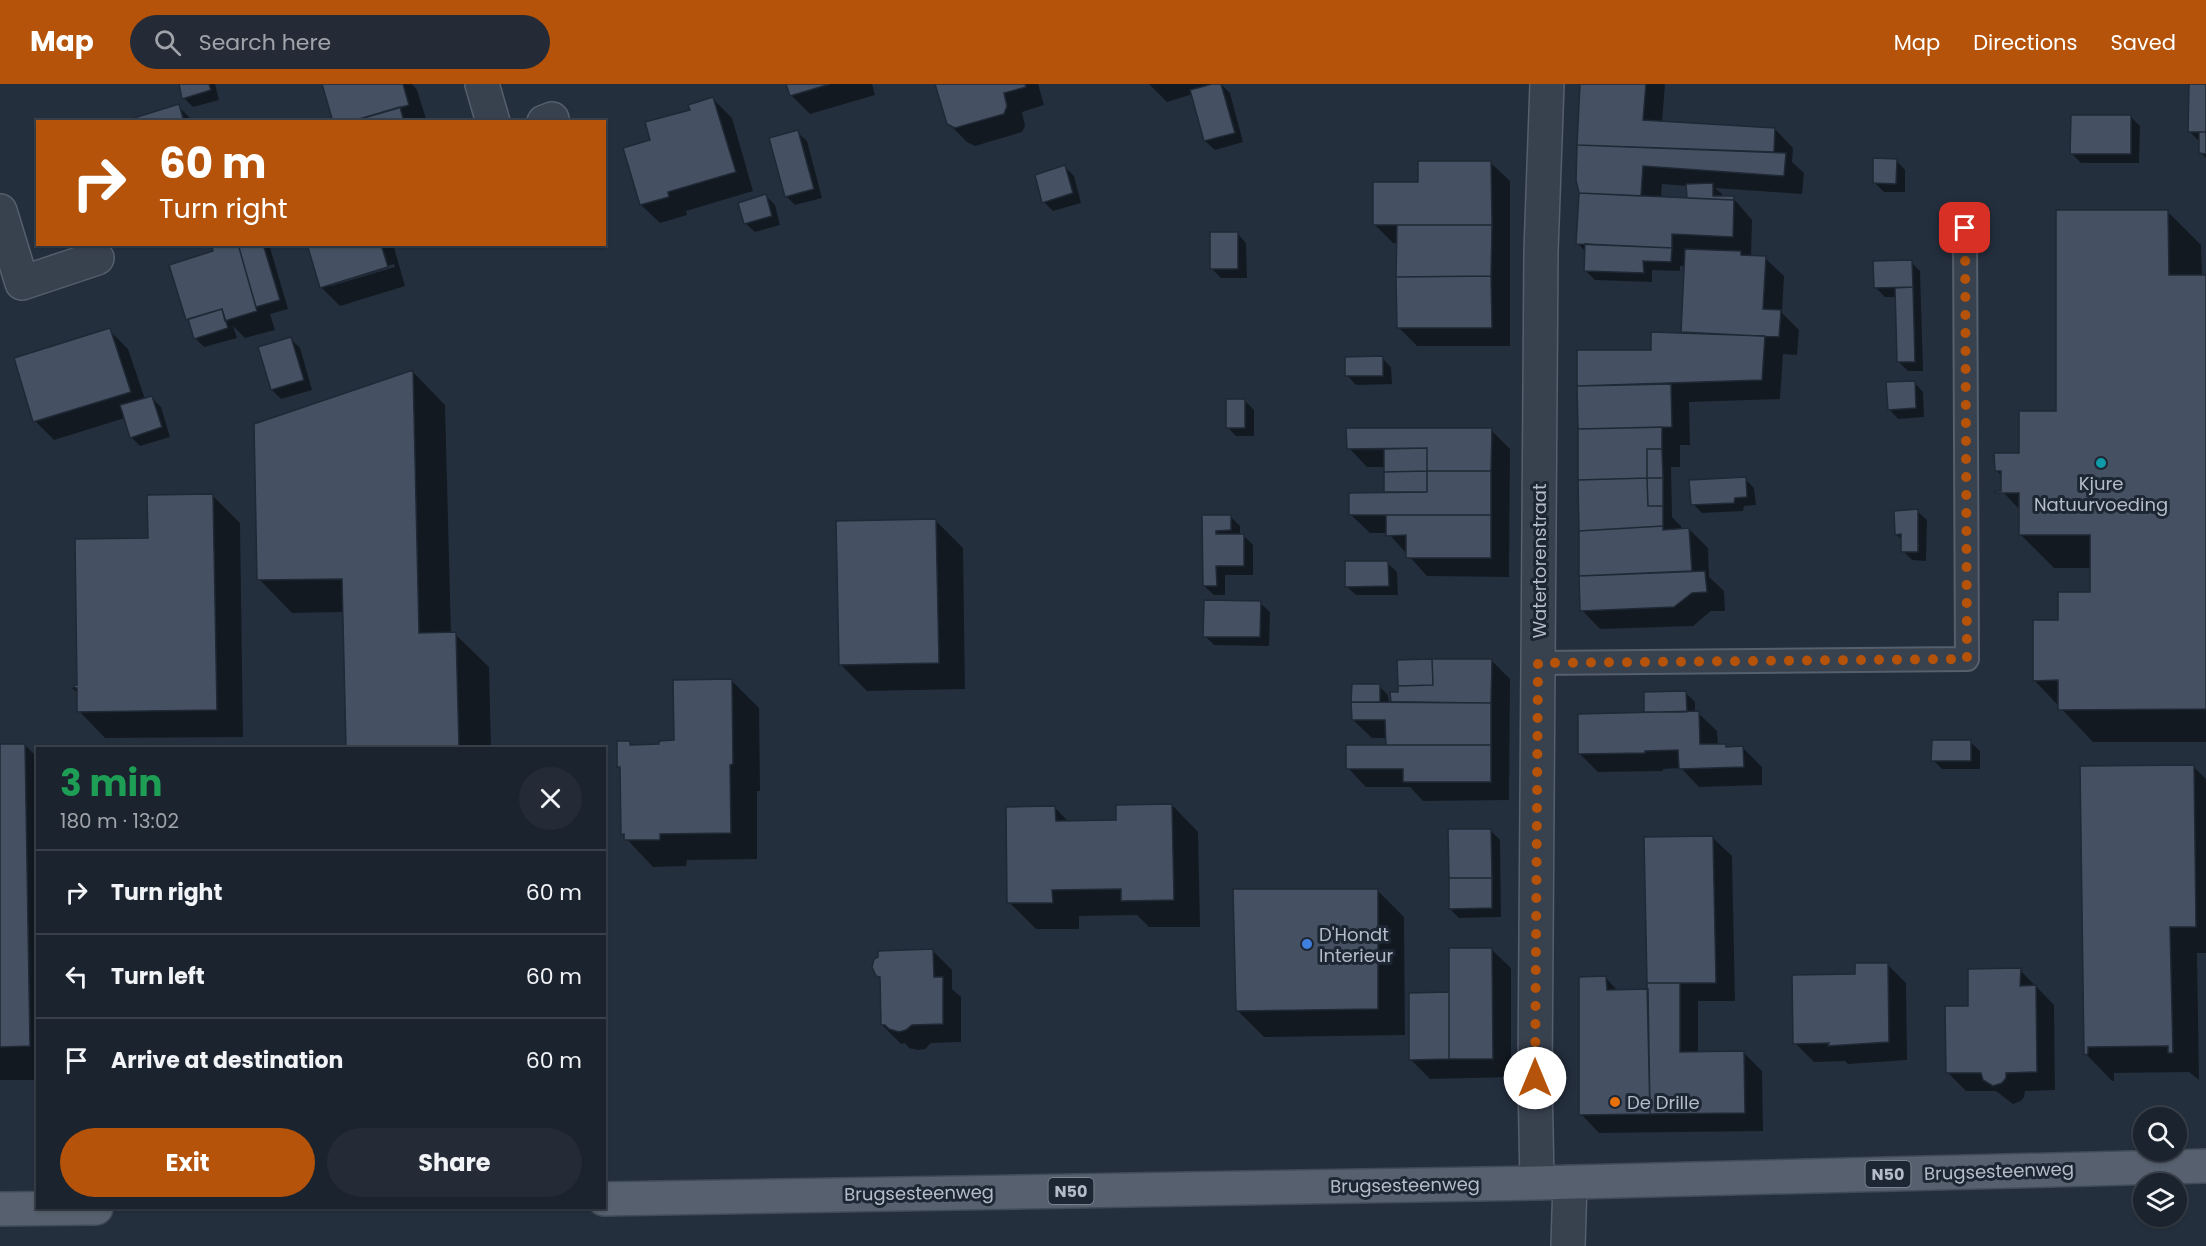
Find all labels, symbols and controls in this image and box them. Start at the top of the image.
search box [130,15,550,69]
text: Map [30,22,94,61]
icon: search [151,26,184,59]
text: Search here [199,27,331,58]
text: Map [1894,28,1940,57]
text: Directions [1973,28,2077,57]
text: Saved [2110,28,2176,57]
text: 60 m [159,134,267,193]
icon: right [60,144,138,222]
text: Turn right [159,190,288,227]
pin [1939,202,1990,253]
icon: arrive [1948,211,1981,244]
marker: Kjure Natuurvoeding [2094,456,2108,470]
place label: Kjure Natuurvoeding [2034,471,2168,517]
street label: Watertorenstraat [1527,483,1552,639]
text: 3 min [60,758,162,809]
button: close [519,767,582,830]
text: 180 m · 13:02 [60,807,179,835]
icon: right [60,876,93,909]
text: Turn right [111,877,222,908]
text: 60 m [526,877,582,908]
place label: D'Hondt Interieur [1319,922,1393,968]
marker: D'Hondt Interieur [1300,937,1314,951]
icon: left [60,960,93,993]
text: Turn left [111,961,205,992]
text: 60 m [526,961,582,992]
icon: arrive [60,1044,93,1077]
text: Arrive at destination [111,1045,343,1076]
text: 60 m [526,1045,582,1076]
position arrow [1503,1046,1567,1110]
place label: De Drille [1627,1090,1700,1115]
marker: De Drille [1608,1095,1622,1109]
map controls [2133,1107,2187,1227]
button: search [2133,1107,2187,1161]
button: Exit [60,1128,315,1197]
button: Share [327,1128,582,1197]
street label: Brugsesteenweg [1924,1156,2074,1186]
road number: N50 [1866,1161,1910,1187]
street label: Brugsesteenweg [1330,1171,1480,1199]
button: layers [2133,1173,2187,1227]
road number: N50 [1048,1178,1094,1204]
street label: Brugsesteenweg [844,1179,994,1207]

